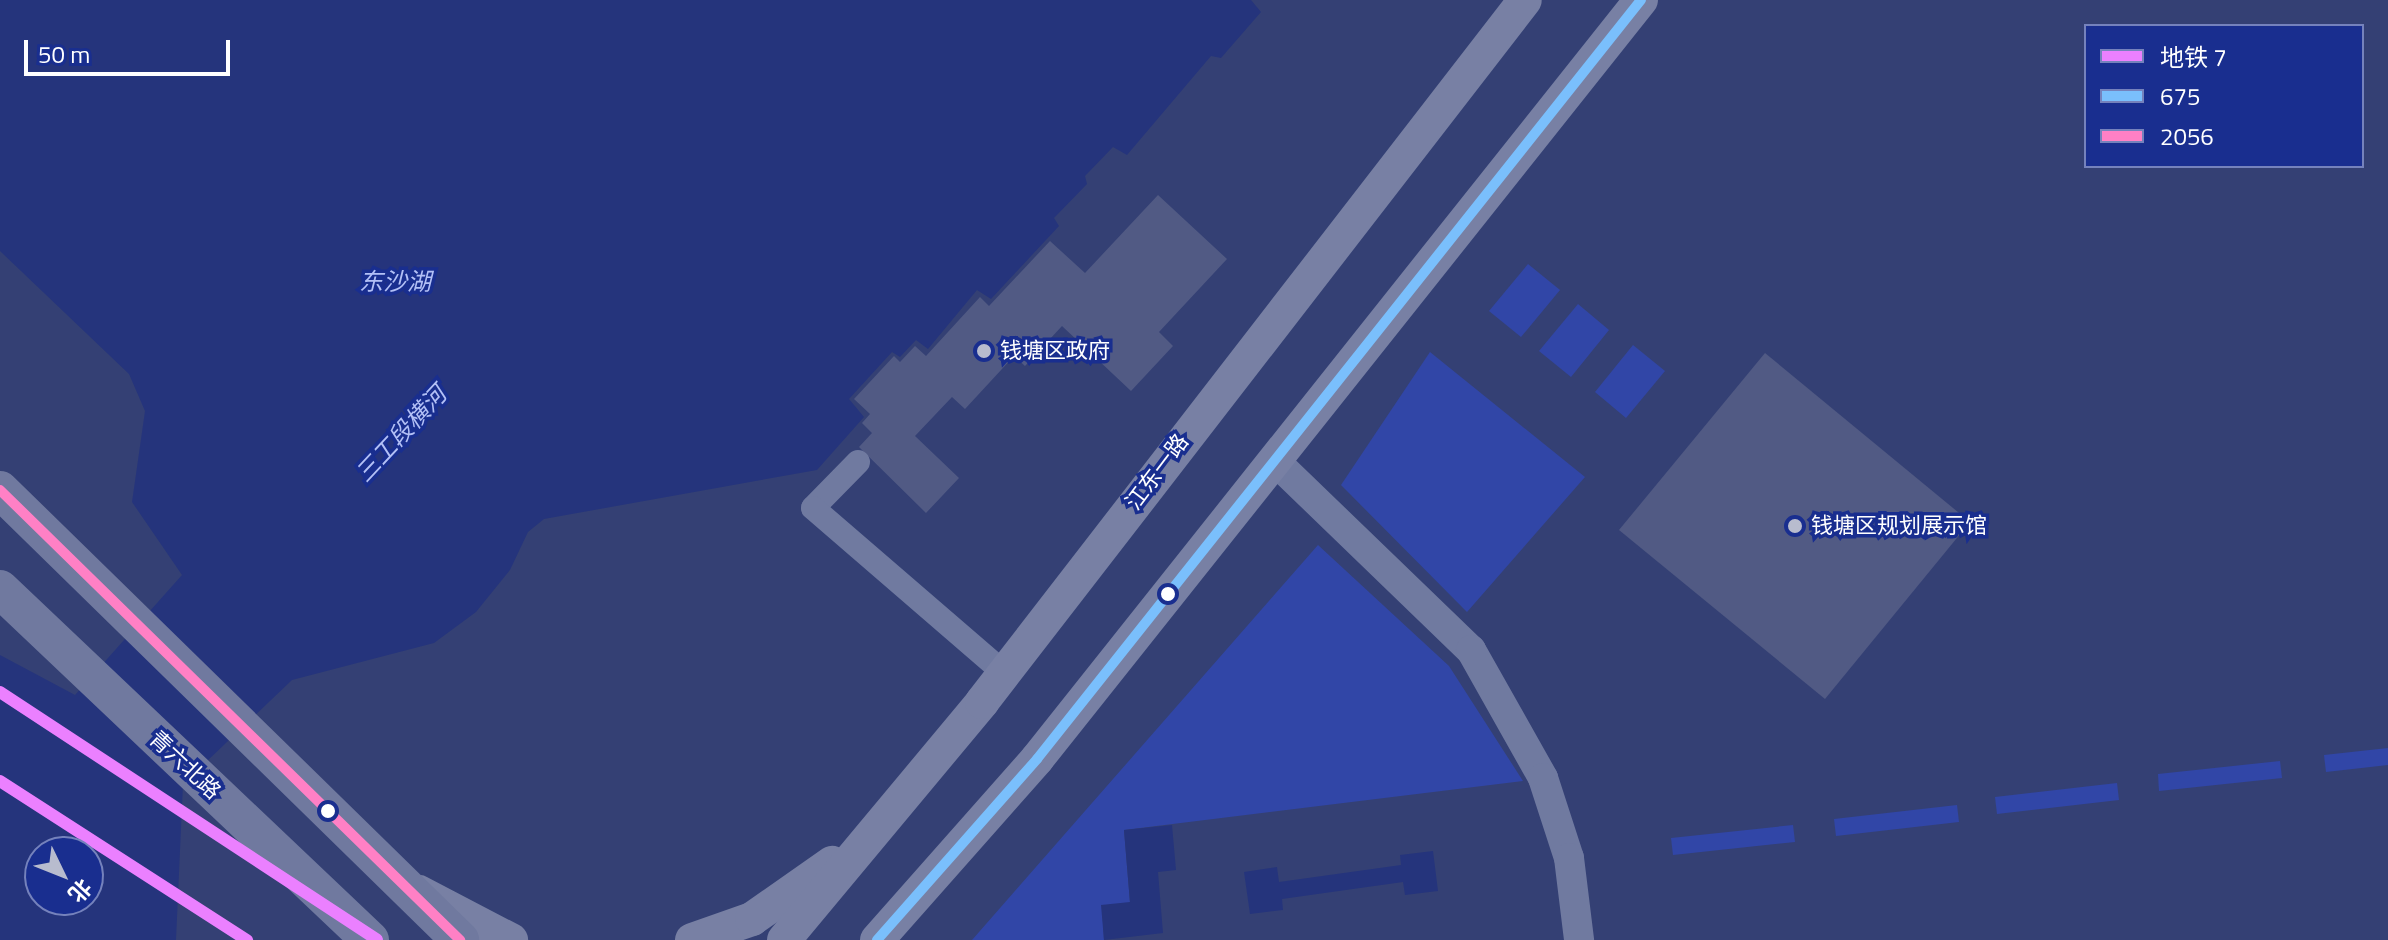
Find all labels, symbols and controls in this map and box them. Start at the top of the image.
scale bar [28,24,234,74]
legend [2084,24,2364,168]
text: 50 m [38,36,90,72]
text: 地铁 7 [2160,39,2227,75]
text: 675 [2160,78,2200,114]
text: 2056 [2160,118,2214,154]
water label: 东沙湖 [359,268,431,296]
place label: 钱塘区政府 [1000,338,1110,364]
marker: 钱塘区政府 [975,342,993,360]
water label: 三工段横河 [350,380,452,488]
street label: 江东一路 [1120,429,1194,515]
place label: 钱塘区规划展示馆 [1811,513,1987,539]
marker: 钱塘区规划展示馆 [1786,517,1804,535]
unlabelled marker [1160,586,1176,602]
street label: 青六北路 [144,725,226,805]
unlabelled marker [320,803,336,819]
north arrow [24,836,104,916]
text: 北 [60,871,100,911]

